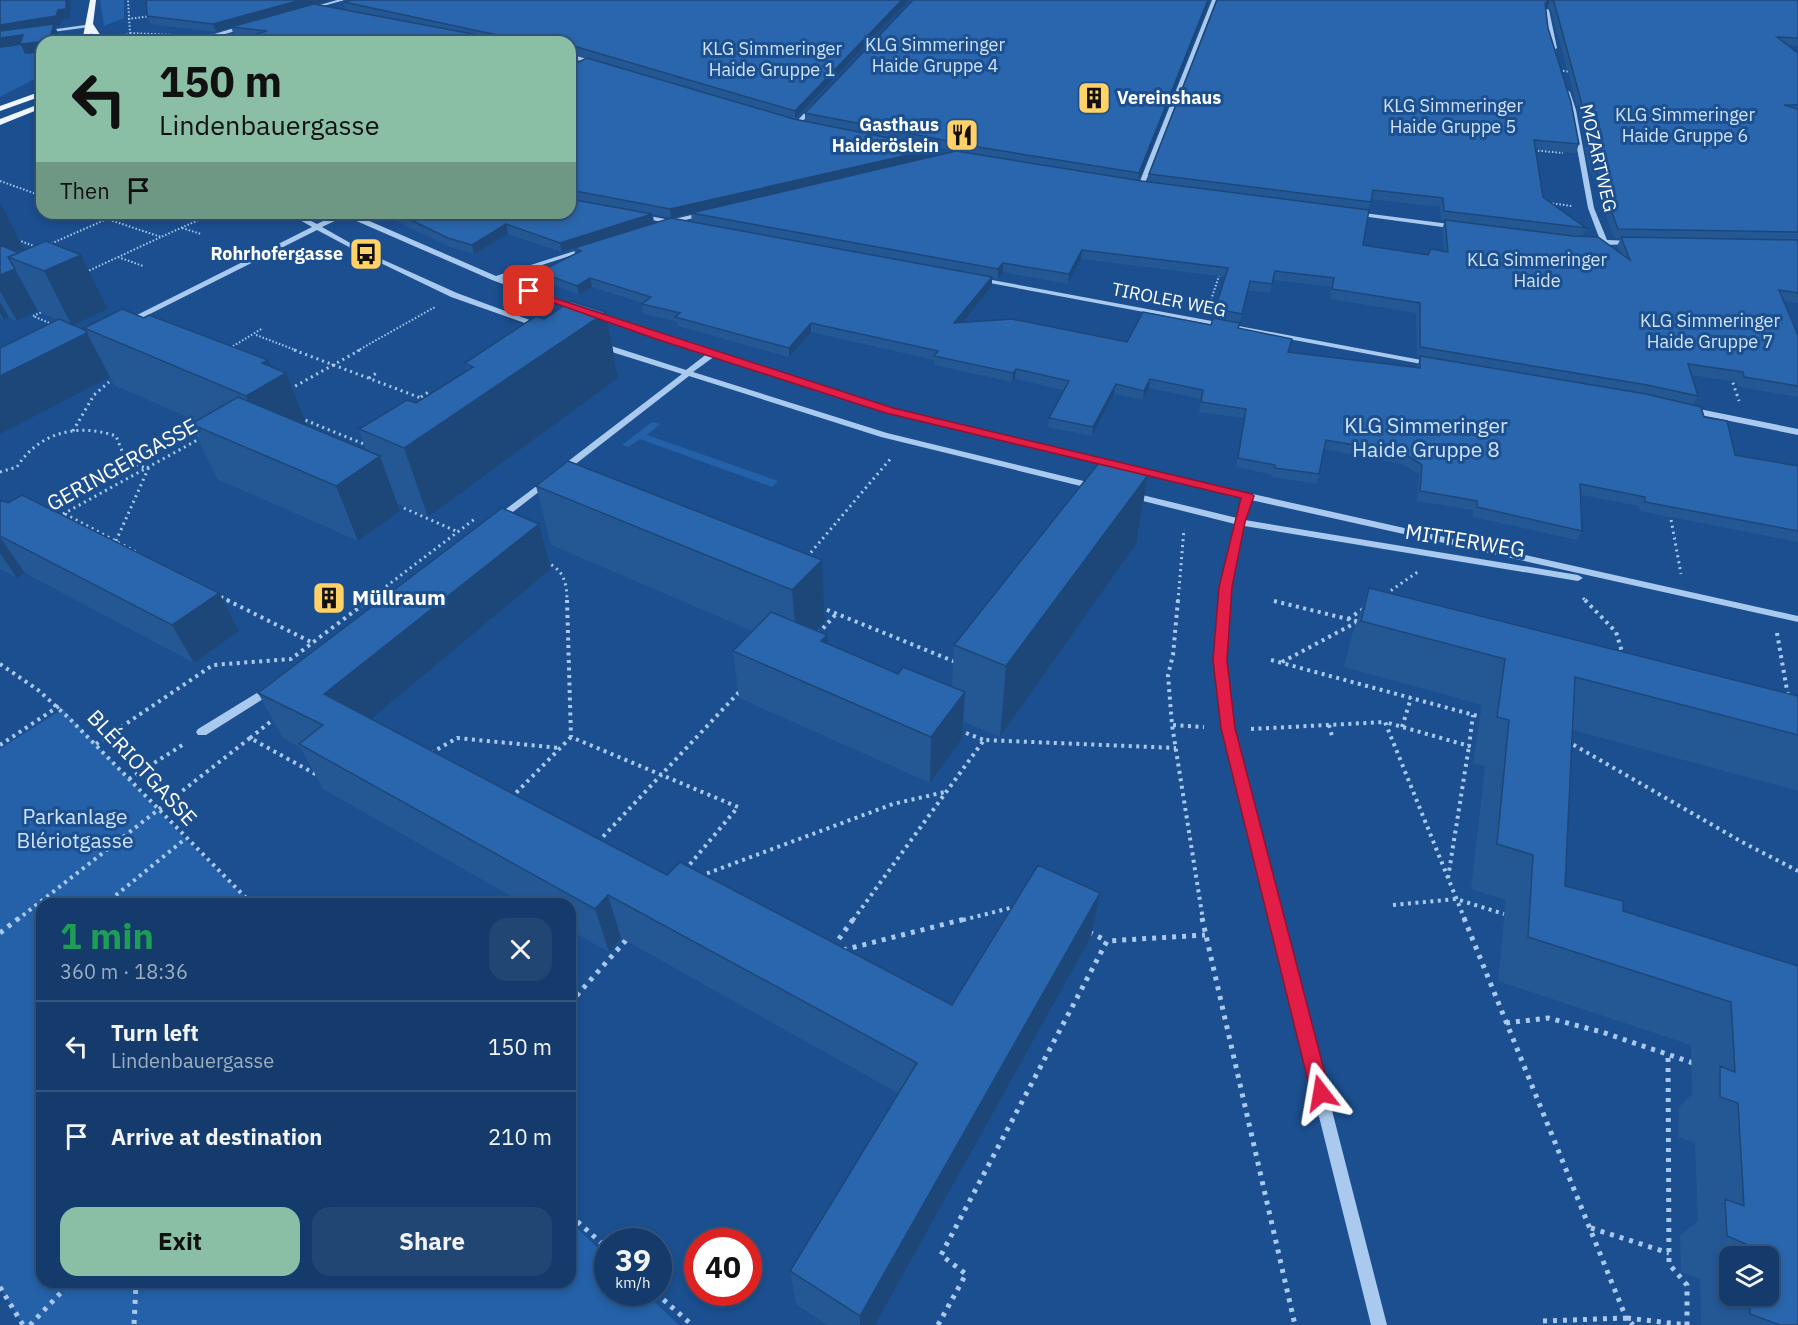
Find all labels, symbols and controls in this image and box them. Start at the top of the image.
park label: KLG Simmeringer Haide Gruppe 4 [865,33,1005,77]
park label: KLG Simmeringer Haide Gruppe 1 [702,37,842,81]
text: 150 m [159,54,282,109]
icon: left [60,60,138,138]
building icon: Vereinshaus [1076,80,1112,116]
place label: Vereinshaus [1117,86,1221,109]
park label: KLG Simmeringer Haide Gruppe 5 [1383,94,1523,138]
street label: MOZARTWEG [1575,102,1622,214]
park label: KLG Simmeringer Haide Gruppe 6 [1615,103,1755,147]
text: Lindenbauergasse [159,107,380,142]
place label: Gasthaus Haideröslein [832,113,939,157]
restaurant icon: Gasthaus Haideröslein [944,117,980,153]
icon: arrive [122,174,155,207]
text: Then [60,176,110,205]
bus stop icon: Rohrhofergasse [348,236,384,272]
place label: Rohrhofergasse [210,242,343,265]
park label: KLG Simmeringer Haide [1467,248,1607,292]
pin [503,265,554,316]
icon: arrive [512,274,545,307]
street label: TIROLER WEG [1110,277,1228,322]
park label: KLG Simmeringer Haide Gruppe 7 [1640,309,1780,353]
street label: GERINGERGASSE [41,411,202,517]
park label: KLG Simmeringer Haide Gruppe 8 [1344,411,1508,463]
street label: MITTERWEG [1403,517,1527,563]
building icon: Müllraum [311,580,347,616]
place label: Müllraum [352,583,446,611]
street label: BLÉRIOTGASSE [82,703,204,831]
park label: Parkanlage Blériotgasse [17,802,133,854]
text: 1 min [60,912,154,959]
button: close [489,918,552,981]
text: 360 m · 18:36 [60,958,188,985]
text: Turn left [111,1018,199,1047]
icon: left [60,1030,93,1063]
text: 150 m [488,1032,552,1061]
text: Lindenbauergasse [111,1047,274,1074]
position arrow [1289,1061,1353,1125]
icon: arrive [60,1120,93,1153]
text: Arrive at destination [111,1122,322,1151]
text: 210 m [488,1122,552,1151]
button: Exit [60,1207,300,1276]
button: Share [312,1207,552,1276]
speed limit sign: 40 [684,1228,762,1306]
text: 39 [615,1240,651,1279]
map controls [1719,1246,1779,1306]
button: layers [1719,1246,1779,1306]
text: km/h [615,1273,651,1292]

